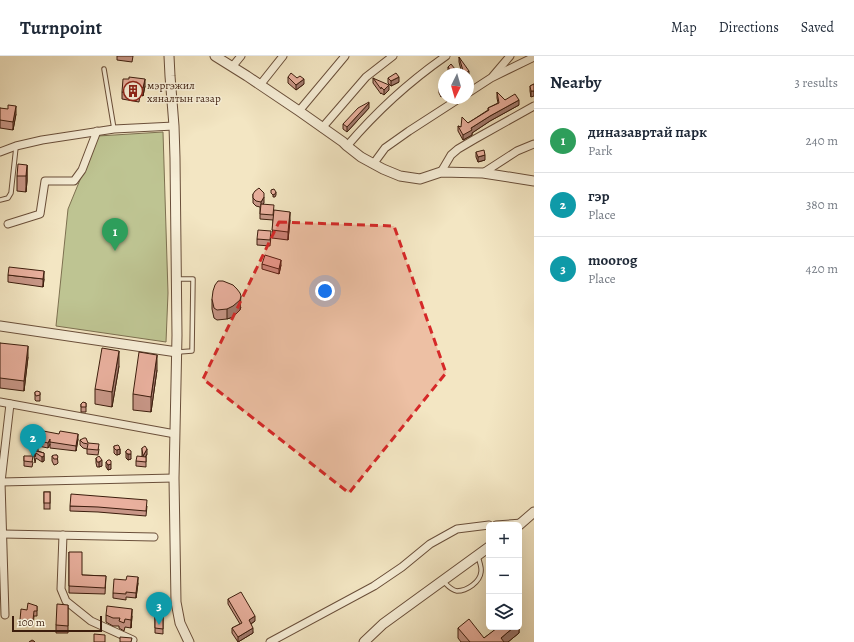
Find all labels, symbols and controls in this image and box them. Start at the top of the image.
text: Turnpoint [20,15,102,41]
text: Map [671,18,697,37]
text: Directions [719,18,779,37]
text: Saved [801,18,834,37]
north arrow [438,68,474,104]
text: Nearby [550,71,601,94]
text: 3 results [794,74,838,91]
place label: мэргэжил хяналтын газар [147,78,221,106]
building icon: мэргэжил хяналтын газар [122,80,144,102]
text: диназавртай парк [588,122,707,142]
text: 1 [561,132,565,149]
text: 240 m [806,132,838,149]
text: Park [588,142,612,159]
text: гэр [588,186,609,206]
text: 2 [560,196,566,213]
text: 380 m [806,196,838,213]
text: Place [588,206,616,223]
pin: 1 [102,218,128,251]
text: moorog [588,250,637,270]
text: 3 [560,260,566,277]
text: 420 m [806,260,838,277]
text: Place [588,270,616,287]
your location [315,281,335,301]
pin: 2 [20,424,46,457]
map controls [486,522,522,630]
button: + [486,522,522,558]
button: − [486,558,522,594]
pin: 3 [146,592,172,625]
button: layers [486,594,522,630]
scale bar [12,614,102,633]
text: 100 m [18,615,45,630]

